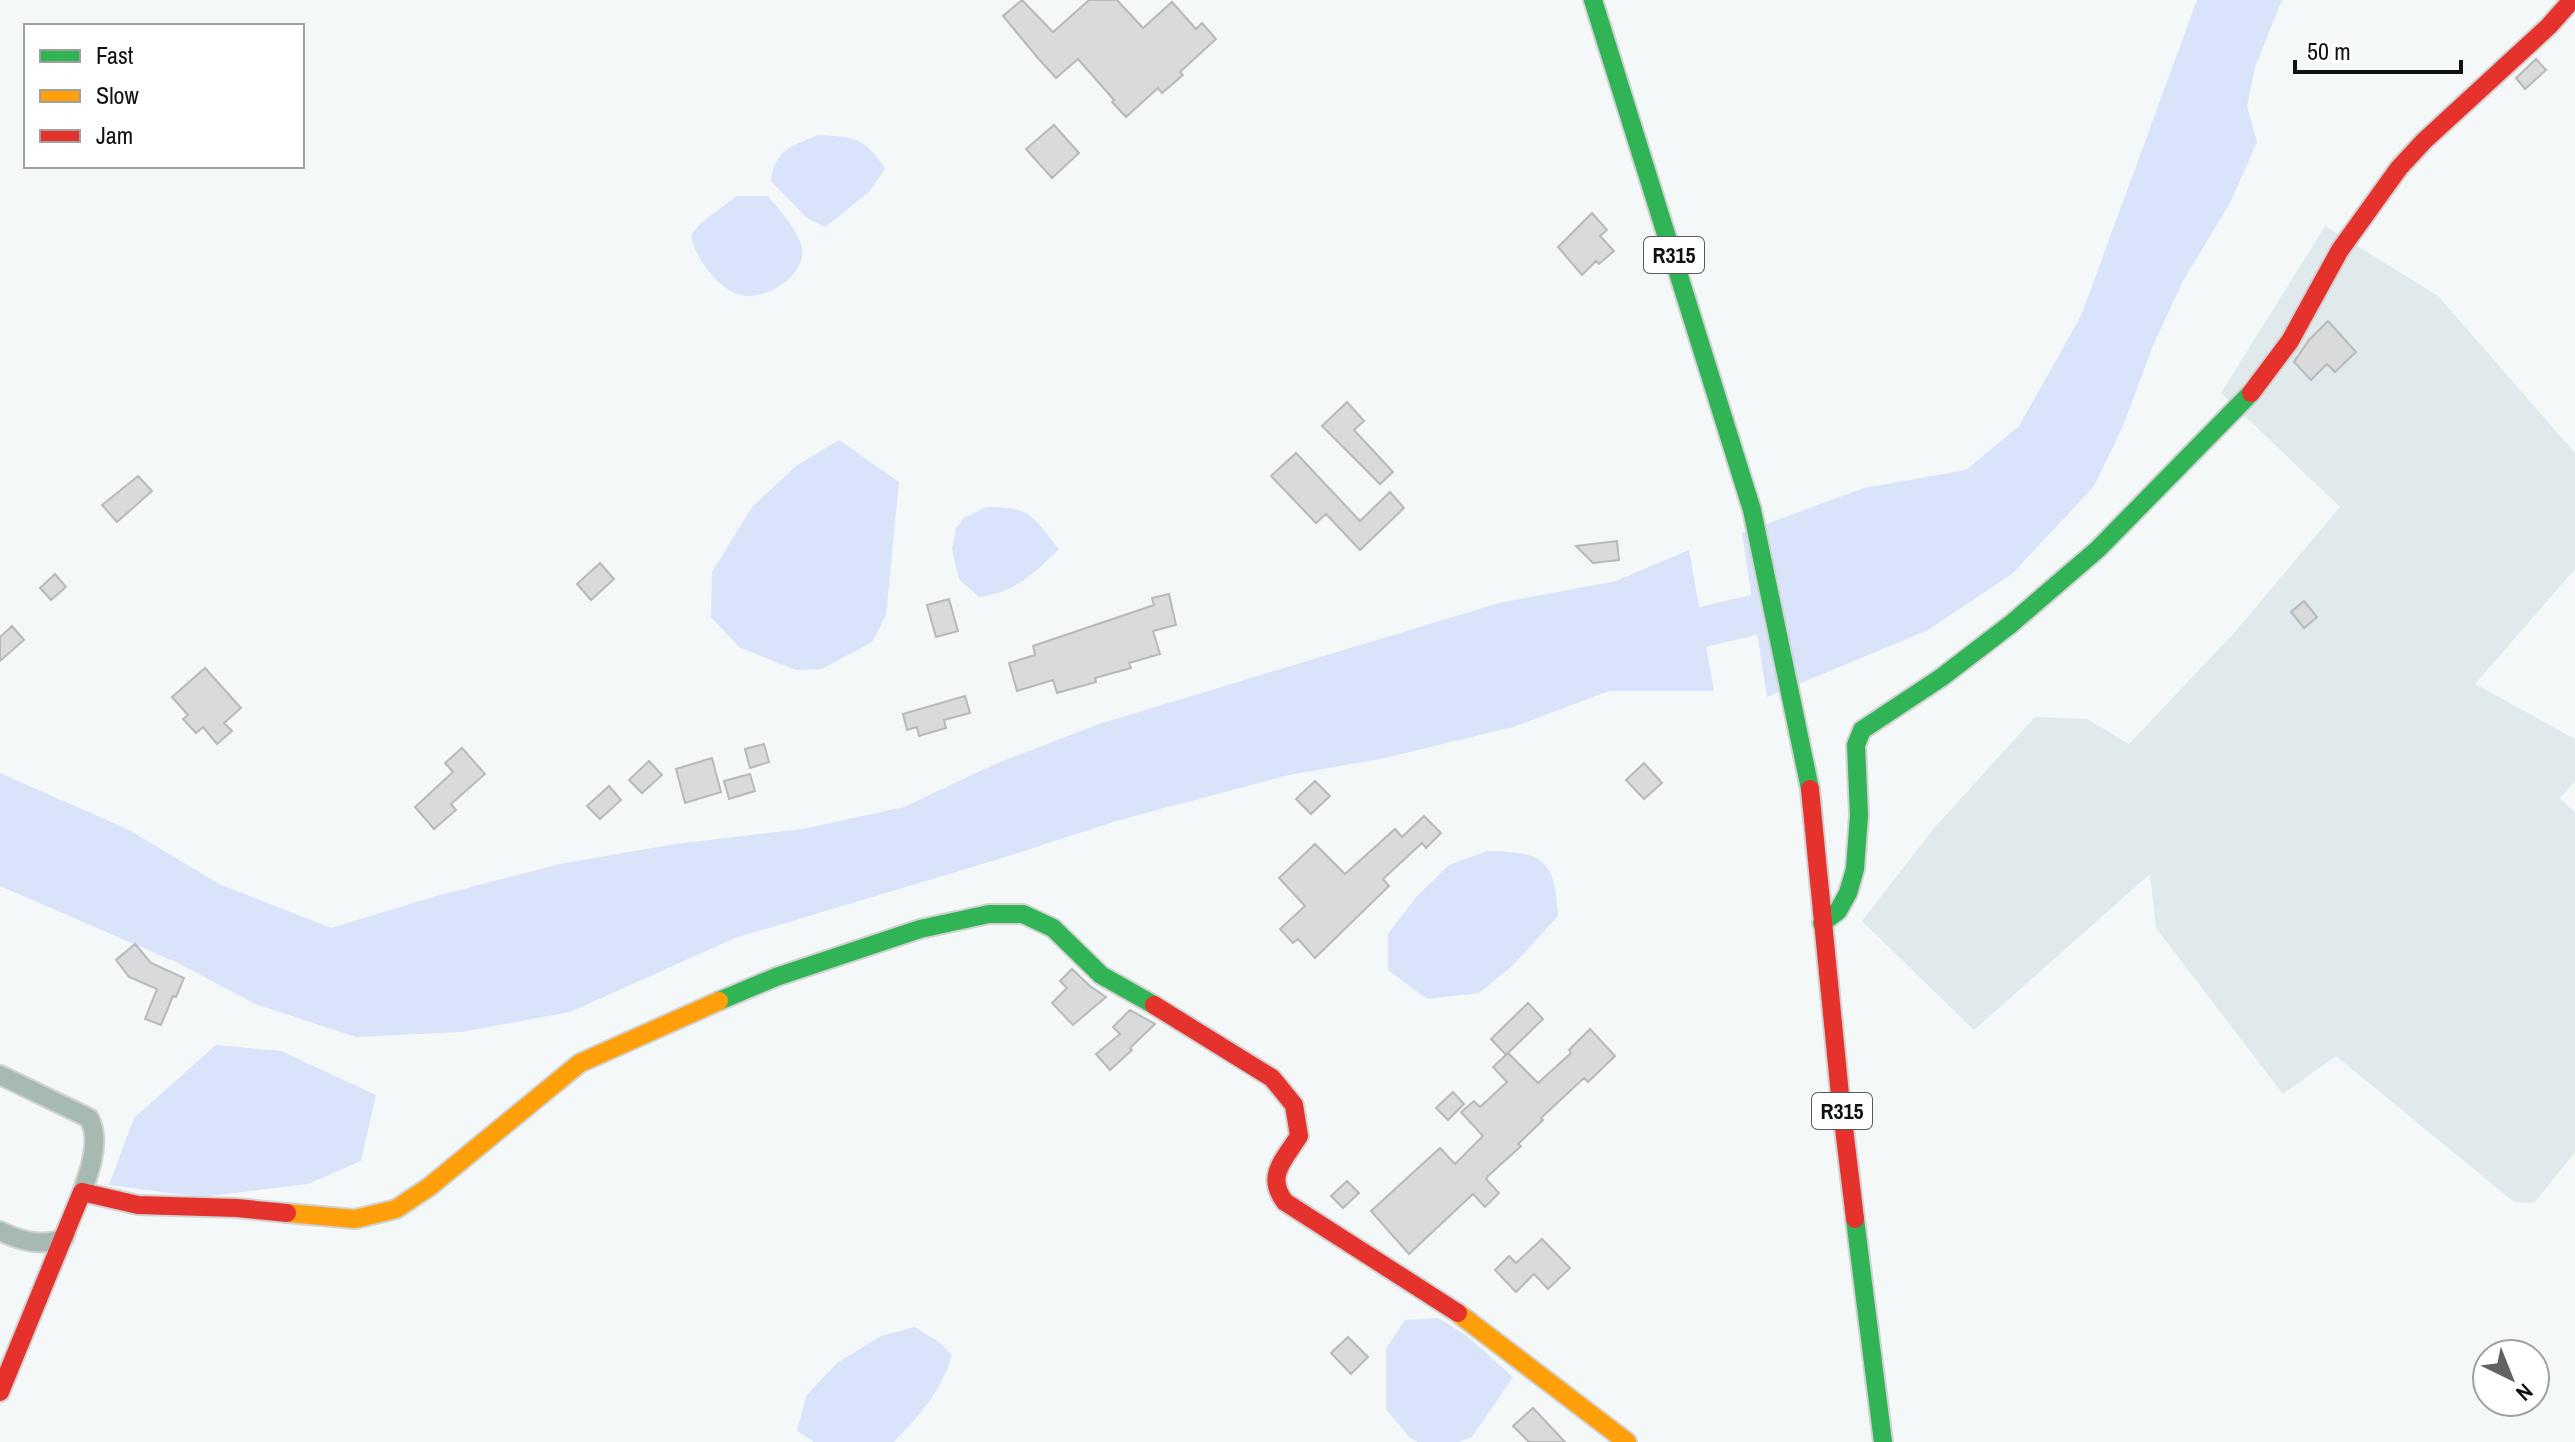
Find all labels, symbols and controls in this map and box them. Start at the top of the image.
legend [24,24,304,168]
scale bar [2295,24,2461,74]
text: 50 m [2307,35,2351,67]
text: Fast [96,39,134,71]
text: Slow [96,79,139,111]
text: Jam [96,119,133,151]
road number: R315 [1644,237,1704,273]
road number: R315 [1812,1093,1872,1129]
north arrow [2471,1338,2551,1418]
text: N [2510,1377,2540,1408]

